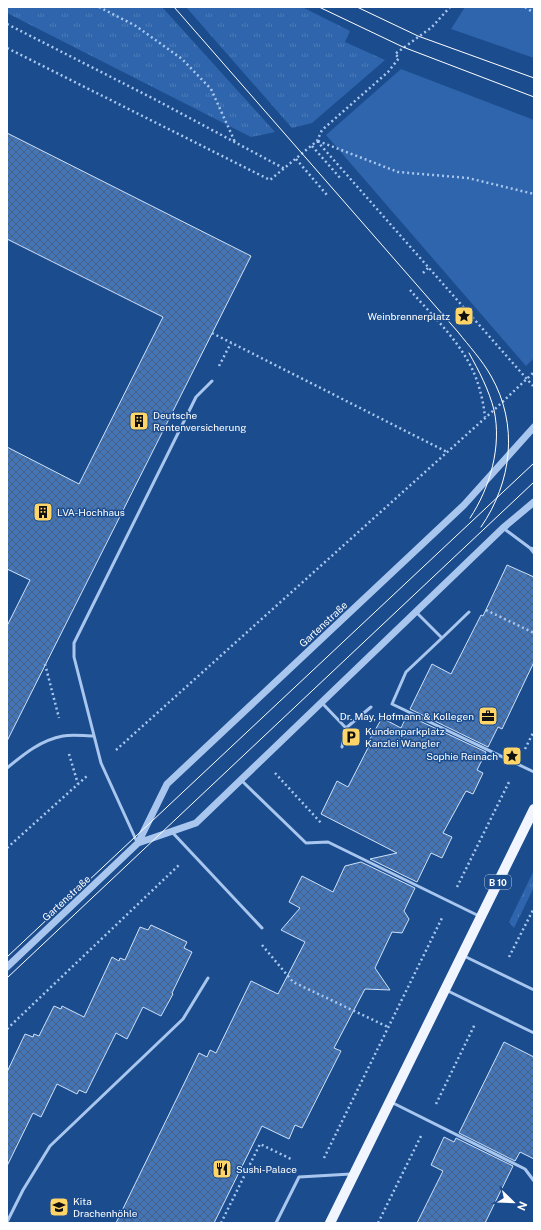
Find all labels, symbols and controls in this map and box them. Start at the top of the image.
place icon: Weinbrennerplatz [453,305,475,327]
place label: Weinbrennerplatz [367,310,450,322]
place label: Deutsche Rentenversicherung [153,409,246,433]
building icon: Deutsche Rentenversicherung [128,410,150,432]
building icon: LVA-Hochhaus [32,501,54,523]
place label: LVA-Hochhaus [57,506,125,518]
street label: Gartenstraße [296,598,350,649]
office icon: Dr. May, Hofmann & Kollegen [477,705,499,727]
place label: Dr. May, Hofmann & Kollegen [340,710,474,722]
place label: Kundenparkplatz Kanzlei Wangler [365,725,445,749]
parking icon: Kundenparkplatz Kanzlei Wangler [340,726,362,748]
place icon: Sophie Reinach [501,745,523,767]
place label: Sophie Reinach [426,750,498,762]
street label: Gartenstraße [39,872,93,923]
road number: B 10 [485,875,511,889]
restaurant icon: Sushi-Palace [211,1158,233,1180]
place label: Sushi-Palace [236,1163,297,1175]
north arrow [493,1182,533,1222]
place label: Kita Drachenhöhle [73,1195,138,1219]
school or university icon: Kita Drachenhöhle [48,1196,70,1218]
text: N [515,1200,529,1212]

